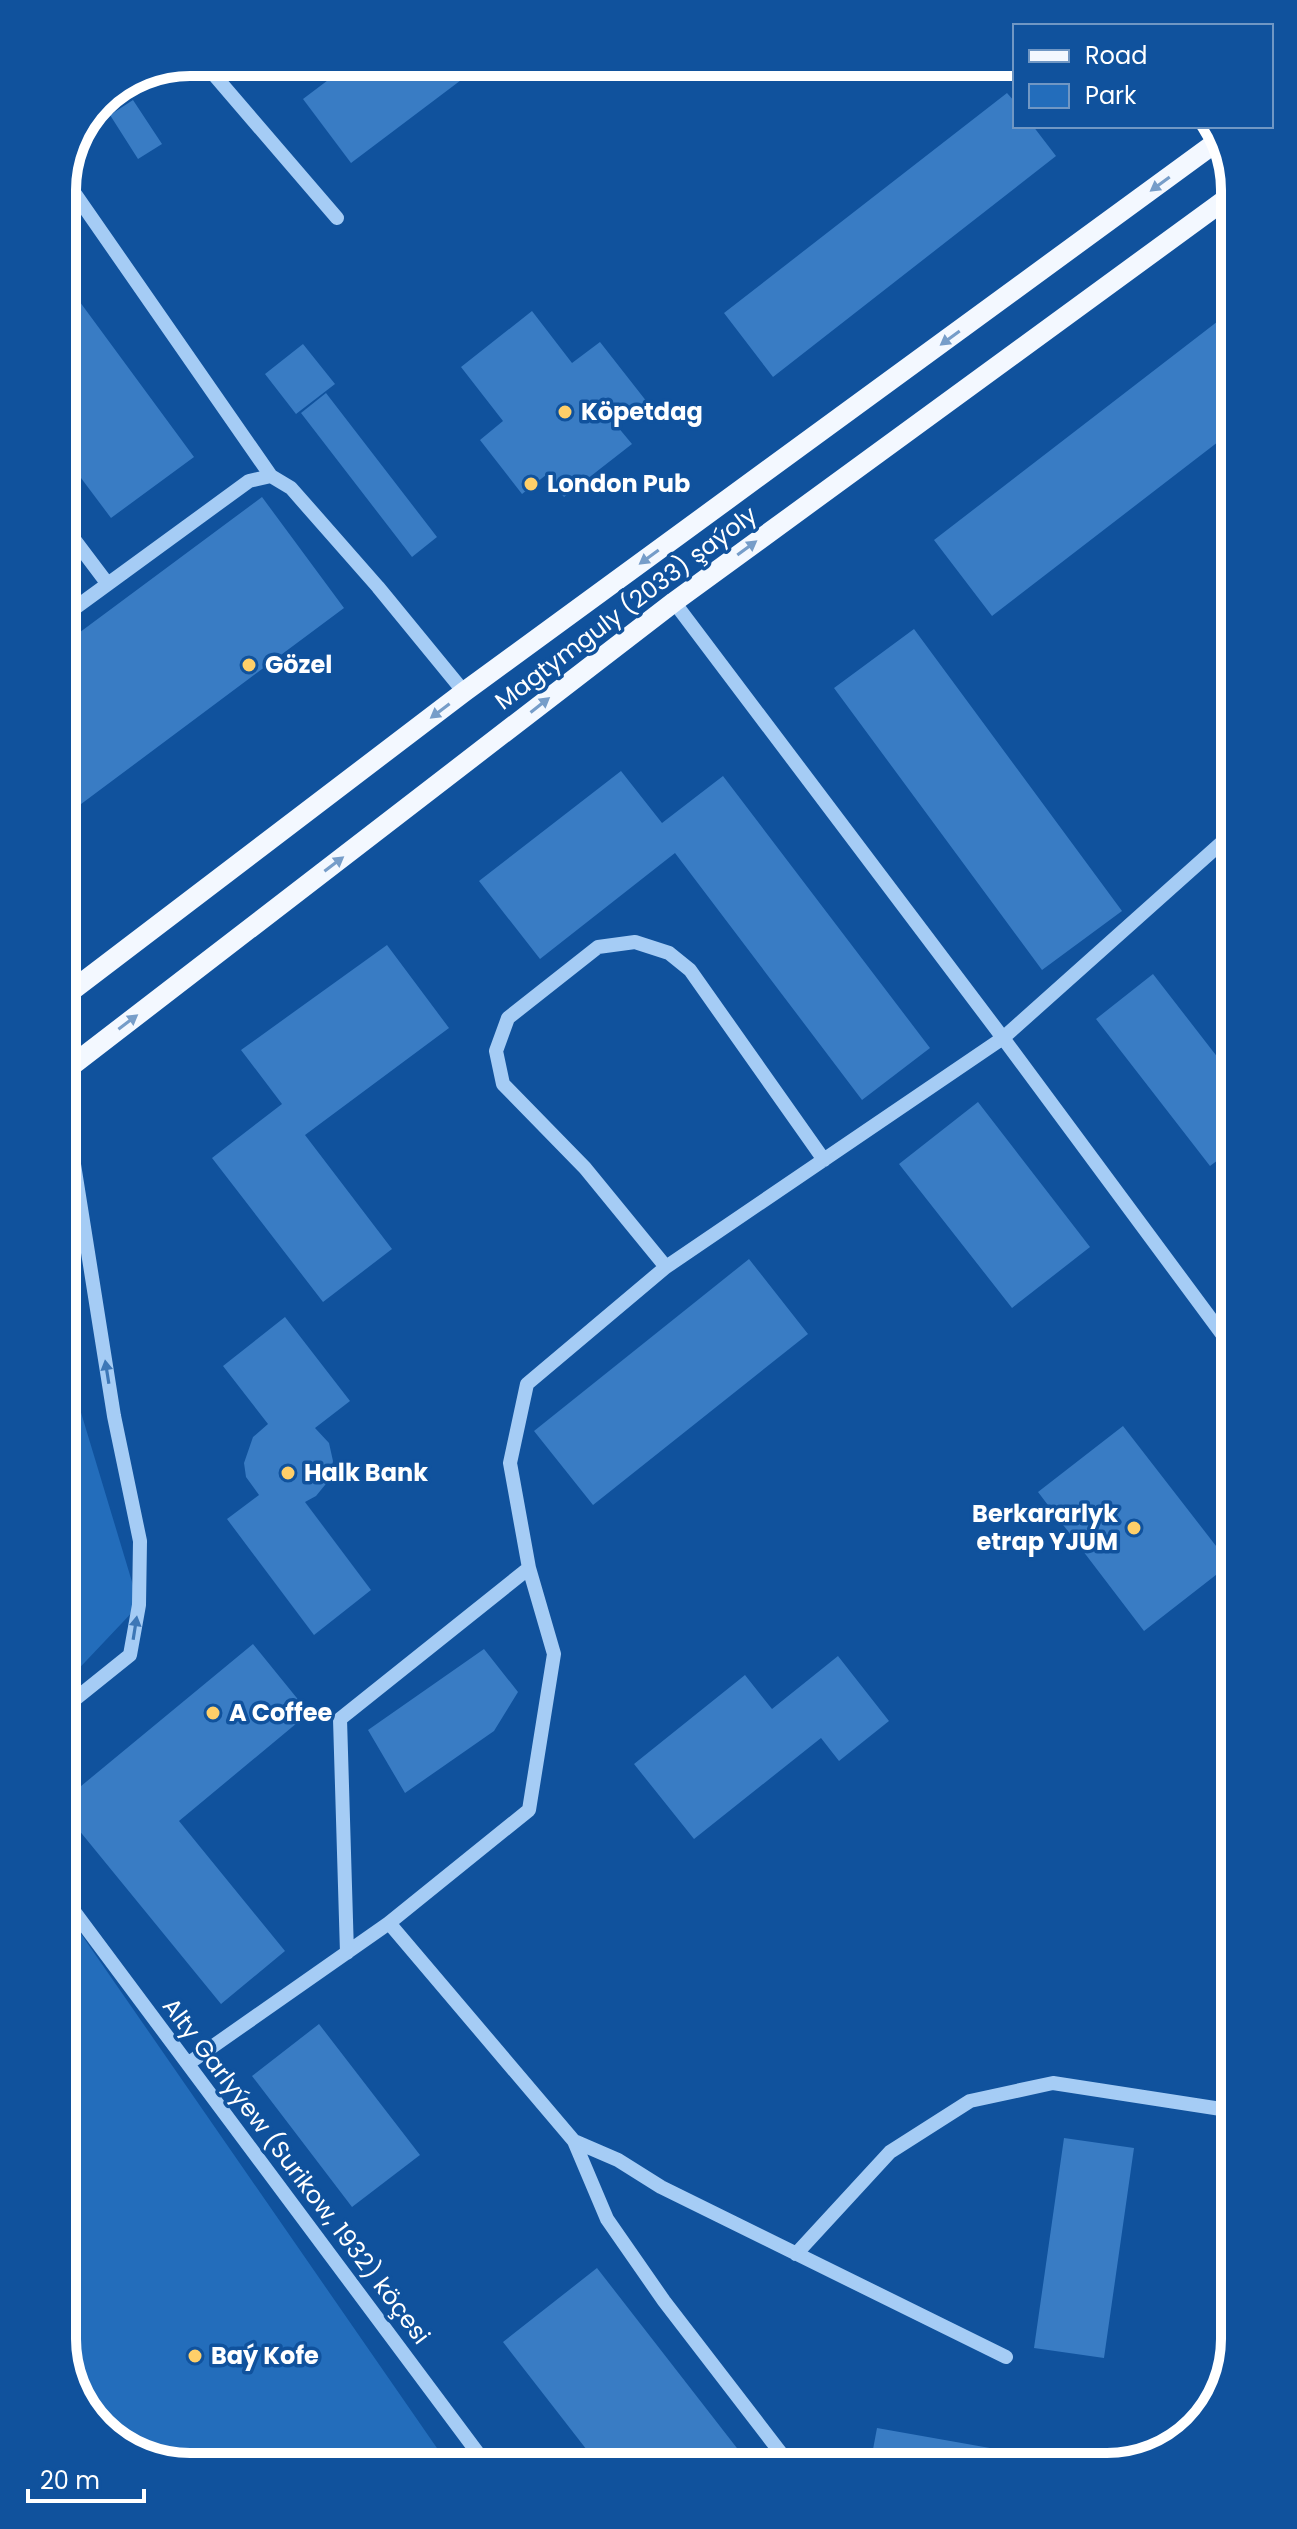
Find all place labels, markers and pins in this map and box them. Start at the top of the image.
place label: Köpetdag [581,395,703,428]
marker: Köpetdag [556,403,574,421]
place label: London Pub [547,467,690,500]
marker: London Pub [522,475,540,493]
place label: Gözel [265,648,332,681]
marker: Gözel [240,656,258,674]
place label: Halk Bank [304,1456,428,1489]
marker: Halk Bank [279,1464,297,1482]
place label: Berkararlyk etrap YJUM [972,1497,1118,1558]
marker: Berkararlyk etrap YJUM [1125,1519,1143,1537]
place label: A Coffee [229,1696,332,1729]
marker: A Coffee [204,1704,222,1722]
place label: Baý Kofe [211,2339,319,2372]
marker: Baý Kofe [186,2347,204,2365]

